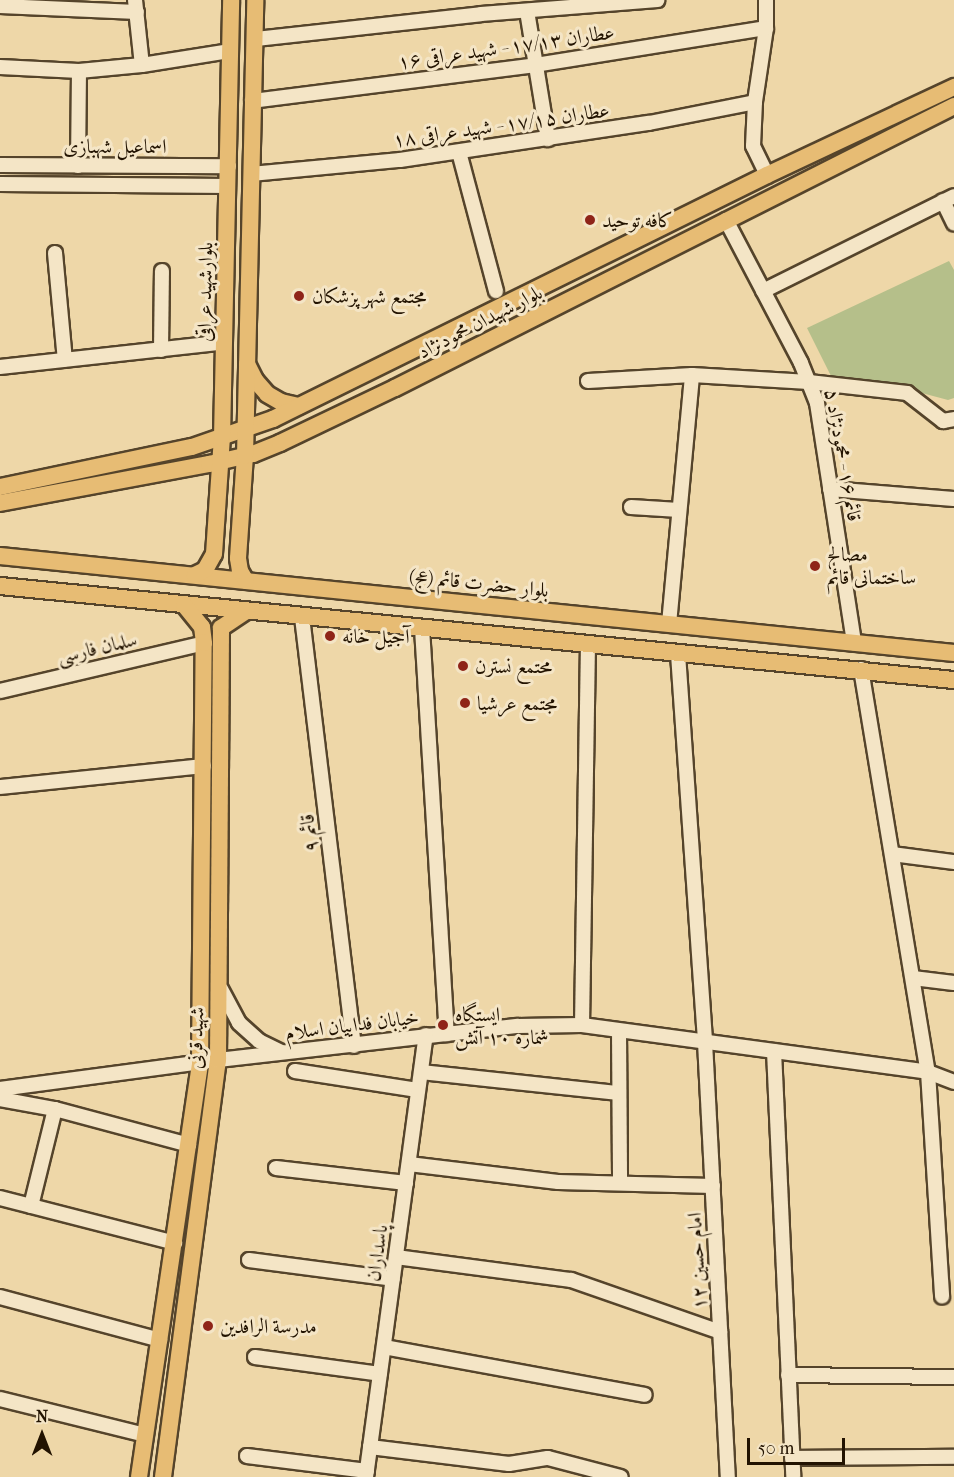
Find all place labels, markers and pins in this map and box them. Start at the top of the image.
place label: کافه توحید [602,208,673,232]
marker: کافه توحید [583,213,597,227]
place label: مجتمع شهر پزشکان [312,284,426,308]
marker: مجتمع شهر پزشکان [290,287,308,305]
place label: مصالح ساختمانی قائم [827,542,916,589]
marker: مصالح ساختمانی قائم [808,559,822,573]
place label: آجیل خانه [342,624,410,648]
marker: آجیل خانه [323,629,337,643]
place label: محتمع نسترن [475,654,552,678]
marker: محتمع نسترن [456,659,470,673]
place label: مجتمع عرشیا [477,691,557,715]
marker: مجتمع عرشیا [458,696,472,710]
place label: ایستگاه شماره ۱۰ آتش [455,1002,549,1049]
marker: ایستگاه شماره ۱۰ آتش [436,1018,450,1032]
place label: مدرسة الرافدین [220,1314,317,1338]
marker: مدرسة الرافدین [201,1319,215,1333]

